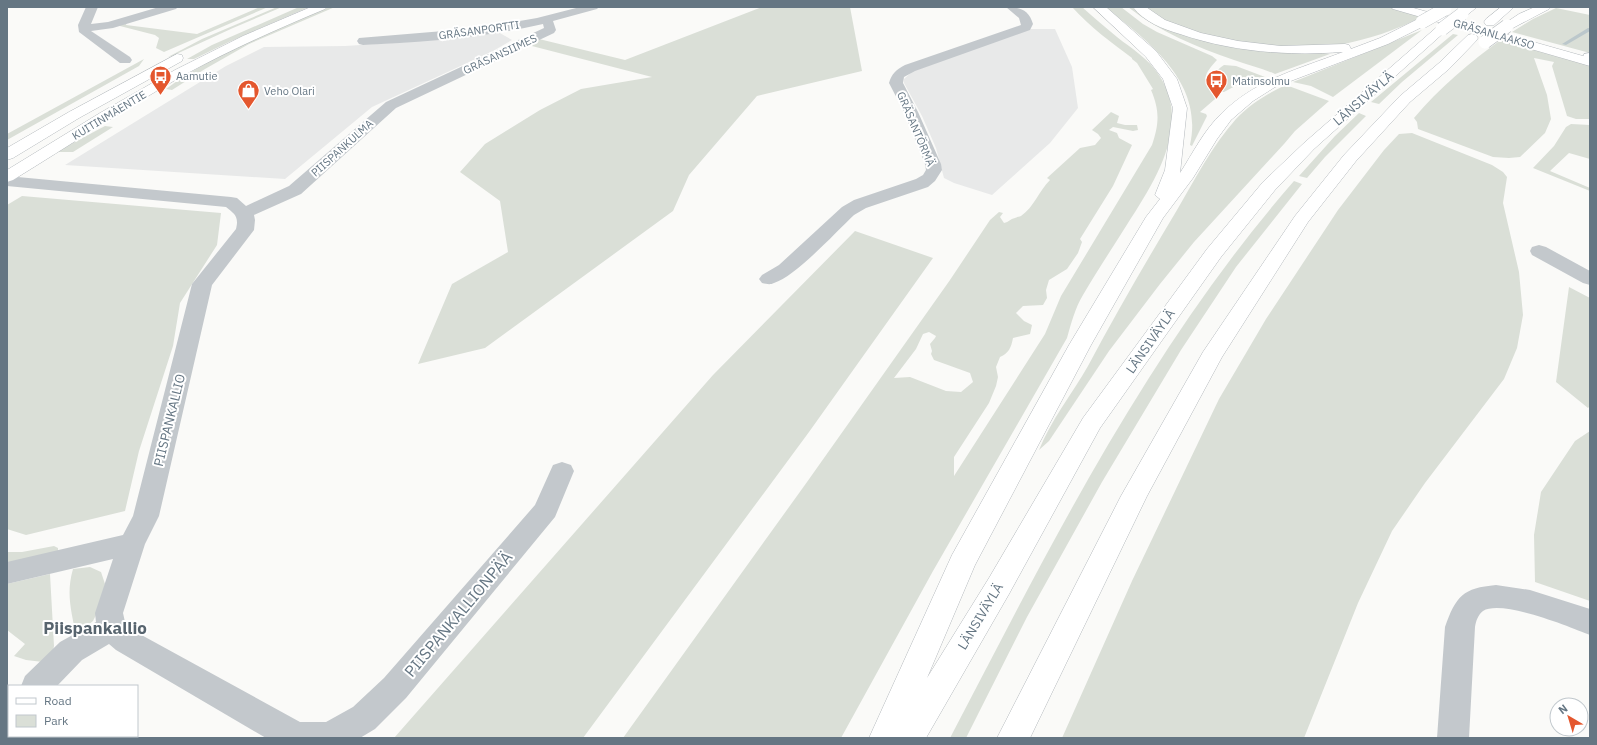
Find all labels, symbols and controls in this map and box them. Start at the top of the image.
street label: GRÄSANLAAKSO [1452,16,1537,52]
street label: GRÄSANPORTTI [438,17,520,43]
street label: GRÄSANSIIMES [461,31,539,77]
bus stop icon: Aamutie [148,63,174,96]
street label: LÄNSIVÄYLÄ [1330,67,1398,129]
bus stop icon: Matinsolmu [1203,68,1229,101]
place label: Aamutie [176,69,217,83]
place label: Matinsolmu [1232,74,1290,88]
shop icon: Veho Olari [235,78,261,111]
place label: Veho Olari [264,84,315,98]
street label: KUITINMÄENTIE [69,87,149,143]
street label: GRÄSANTÖRMÄ [894,90,938,168]
street label: PIISPANKULMA [308,116,376,180]
street label: LÄNSIVÄYLÄ [1122,305,1179,377]
street label: PIISPANKALLIO [150,372,189,468]
street label: PIISPANKALLIONPÄÄ [400,547,516,681]
street label: LÄNSIVÄYLÄ [954,579,1007,653]
district label: Piispankallio [43,617,147,639]
legend [8,685,138,737]
text: Road [44,693,72,708]
north arrow [1549,697,1589,737]
text: N [1555,701,1570,717]
text: Park [44,713,69,728]

